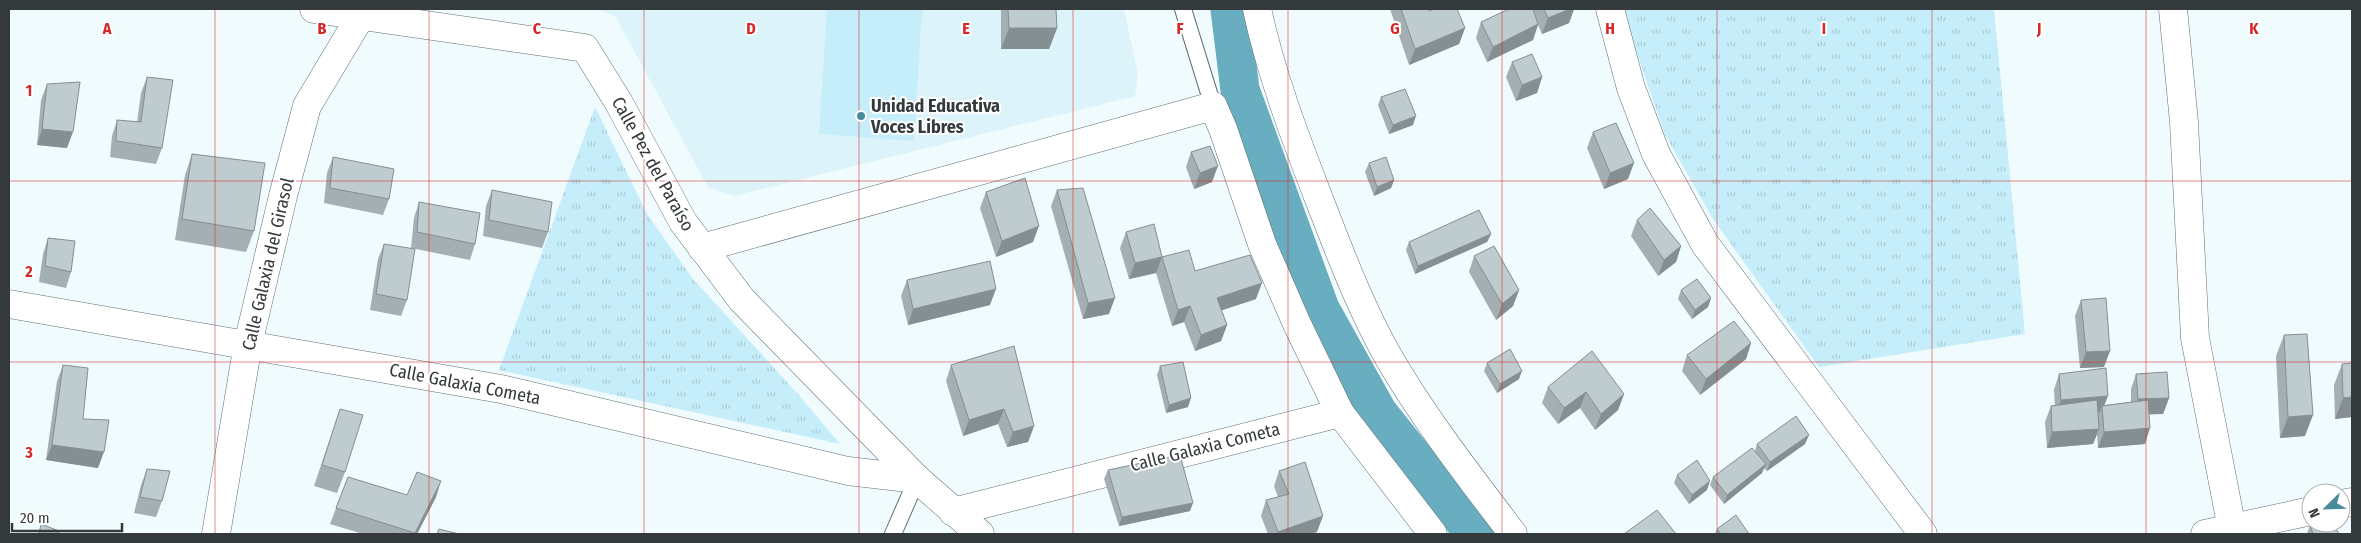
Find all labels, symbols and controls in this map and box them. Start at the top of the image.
text: A [102,19,112,38]
text: B [318,19,327,38]
text: C [533,19,542,38]
text: D [746,19,756,38]
text: E [962,19,970,38]
text: F [1176,19,1184,38]
text: G [1390,19,1400,38]
text: H [1605,19,1615,38]
text: I [1822,19,1826,38]
text: J [2036,19,2041,38]
text: K [2249,19,2259,38]
text: 1 [26,81,32,100]
street label: Calle Pez del Paraíso [607,93,699,235]
place label: Unidad Educativa Voces Libres [870,95,1000,138]
marker: Unidad Educativa Voces Libres [855,110,867,122]
street label: Calle Galaxia del Girasol [237,175,299,353]
text: 2 [24,262,33,281]
street label: Calle Galaxia Cometa [387,359,543,409]
street label: Calle Galaxia Cometa [1128,418,1282,476]
text: 3 [24,443,33,462]
north arrow [2301,483,2351,533]
scale bar [12,500,122,532]
text: N [2305,506,2324,520]
text: 20 m [20,509,50,527]

